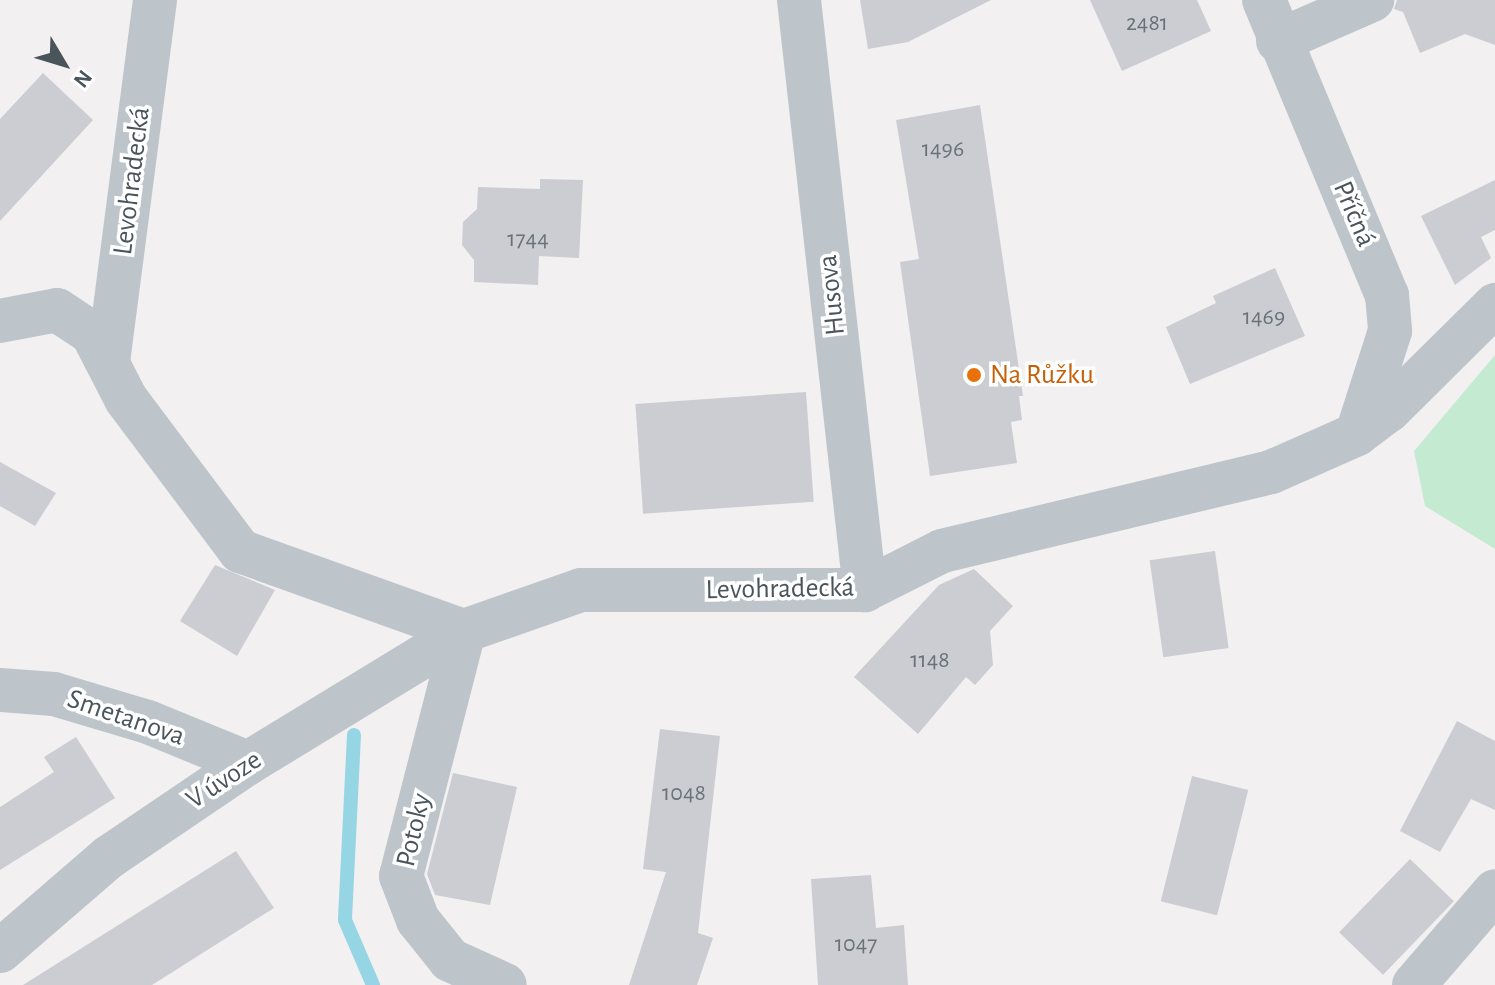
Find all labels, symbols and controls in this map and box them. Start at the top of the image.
house number: 2481 [1126,10,1168,38]
north arrow [24,24,104,104]
text: N [70,66,96,92]
street label: Levohradecká [106,105,158,257]
house number: 1496 [922,136,964,164]
street label: Příčná [1325,176,1383,252]
house number: 1744 [507,226,549,254]
street label: Husova [811,253,853,337]
house number: 1469 [1243,304,1285,332]
place label: Na Růžku [990,358,1094,392]
marker: Na Růžku [965,366,983,384]
street label: Levohradecká [705,571,855,607]
house number: 1148 [910,647,950,675]
street label: Smetanova [63,682,189,754]
street label: V úvoze [180,743,268,817]
house number: 1048 [662,780,706,808]
street label: Potoky [389,790,439,870]
house number: 1047 [835,931,877,959]

